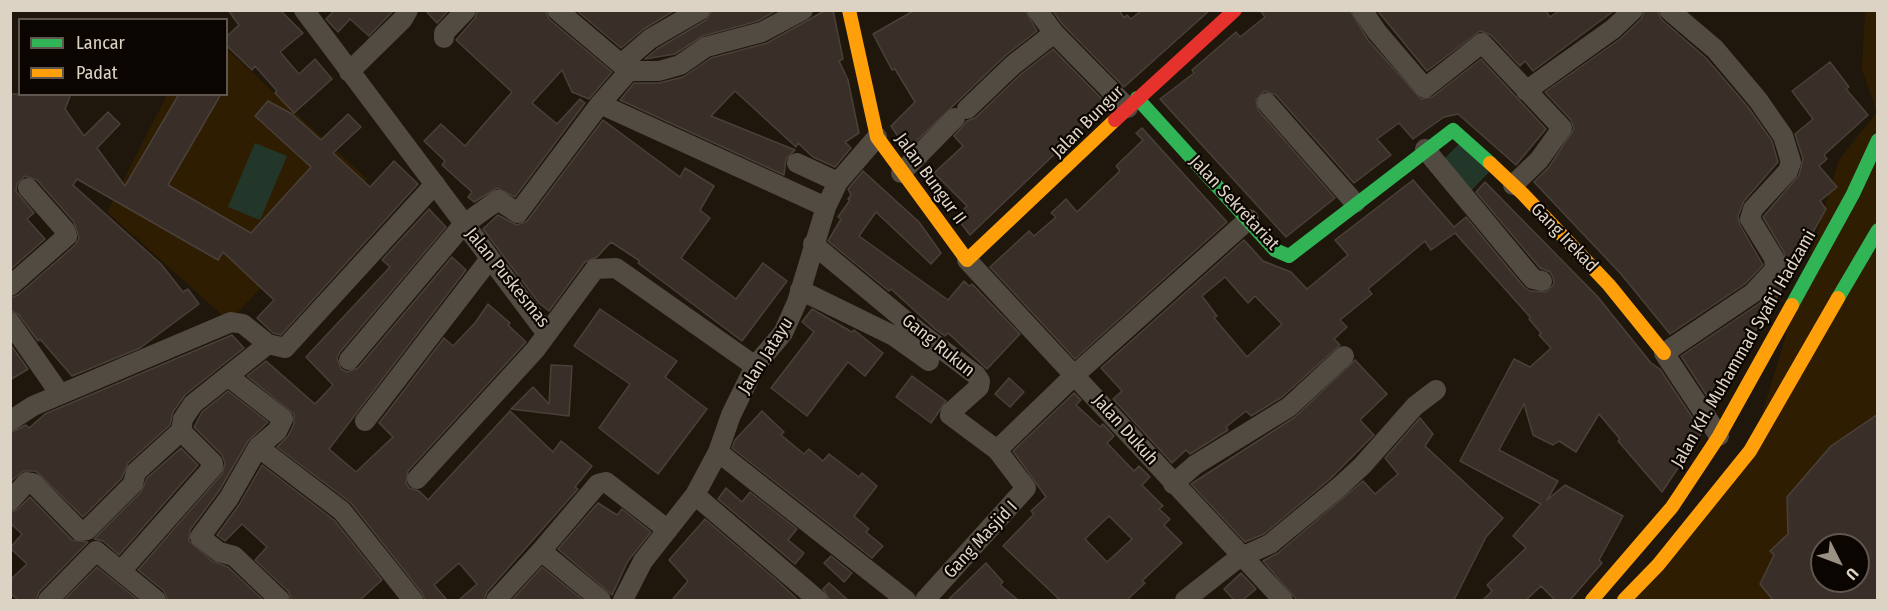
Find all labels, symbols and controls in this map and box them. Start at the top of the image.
legend [18,18,228,96]
text: Lancar [76,32,125,54]
text: Padat [76,62,118,84]
street label: Jalan Bungur [1047,81,1129,163]
street label: Jalan Bungur II [890,129,970,229]
street label: Jalan Sekretariat [1185,151,1283,255]
street label: Gang Irekad [1526,199,1602,277]
street label: Jalan Puskesmas [460,224,554,332]
street label: Jalan KH. Muhammad Syafi'i Hadzami [1667,226,1821,472]
street label: Gang Rukun [897,310,979,382]
street label: Jalan Jatayu [734,314,798,398]
street label: Jalan Dukuh [1088,390,1162,470]
street label: Gang Masjid I [940,497,1022,583]
north arrow [1810,533,1870,593]
text: U [1842,564,1862,584]

